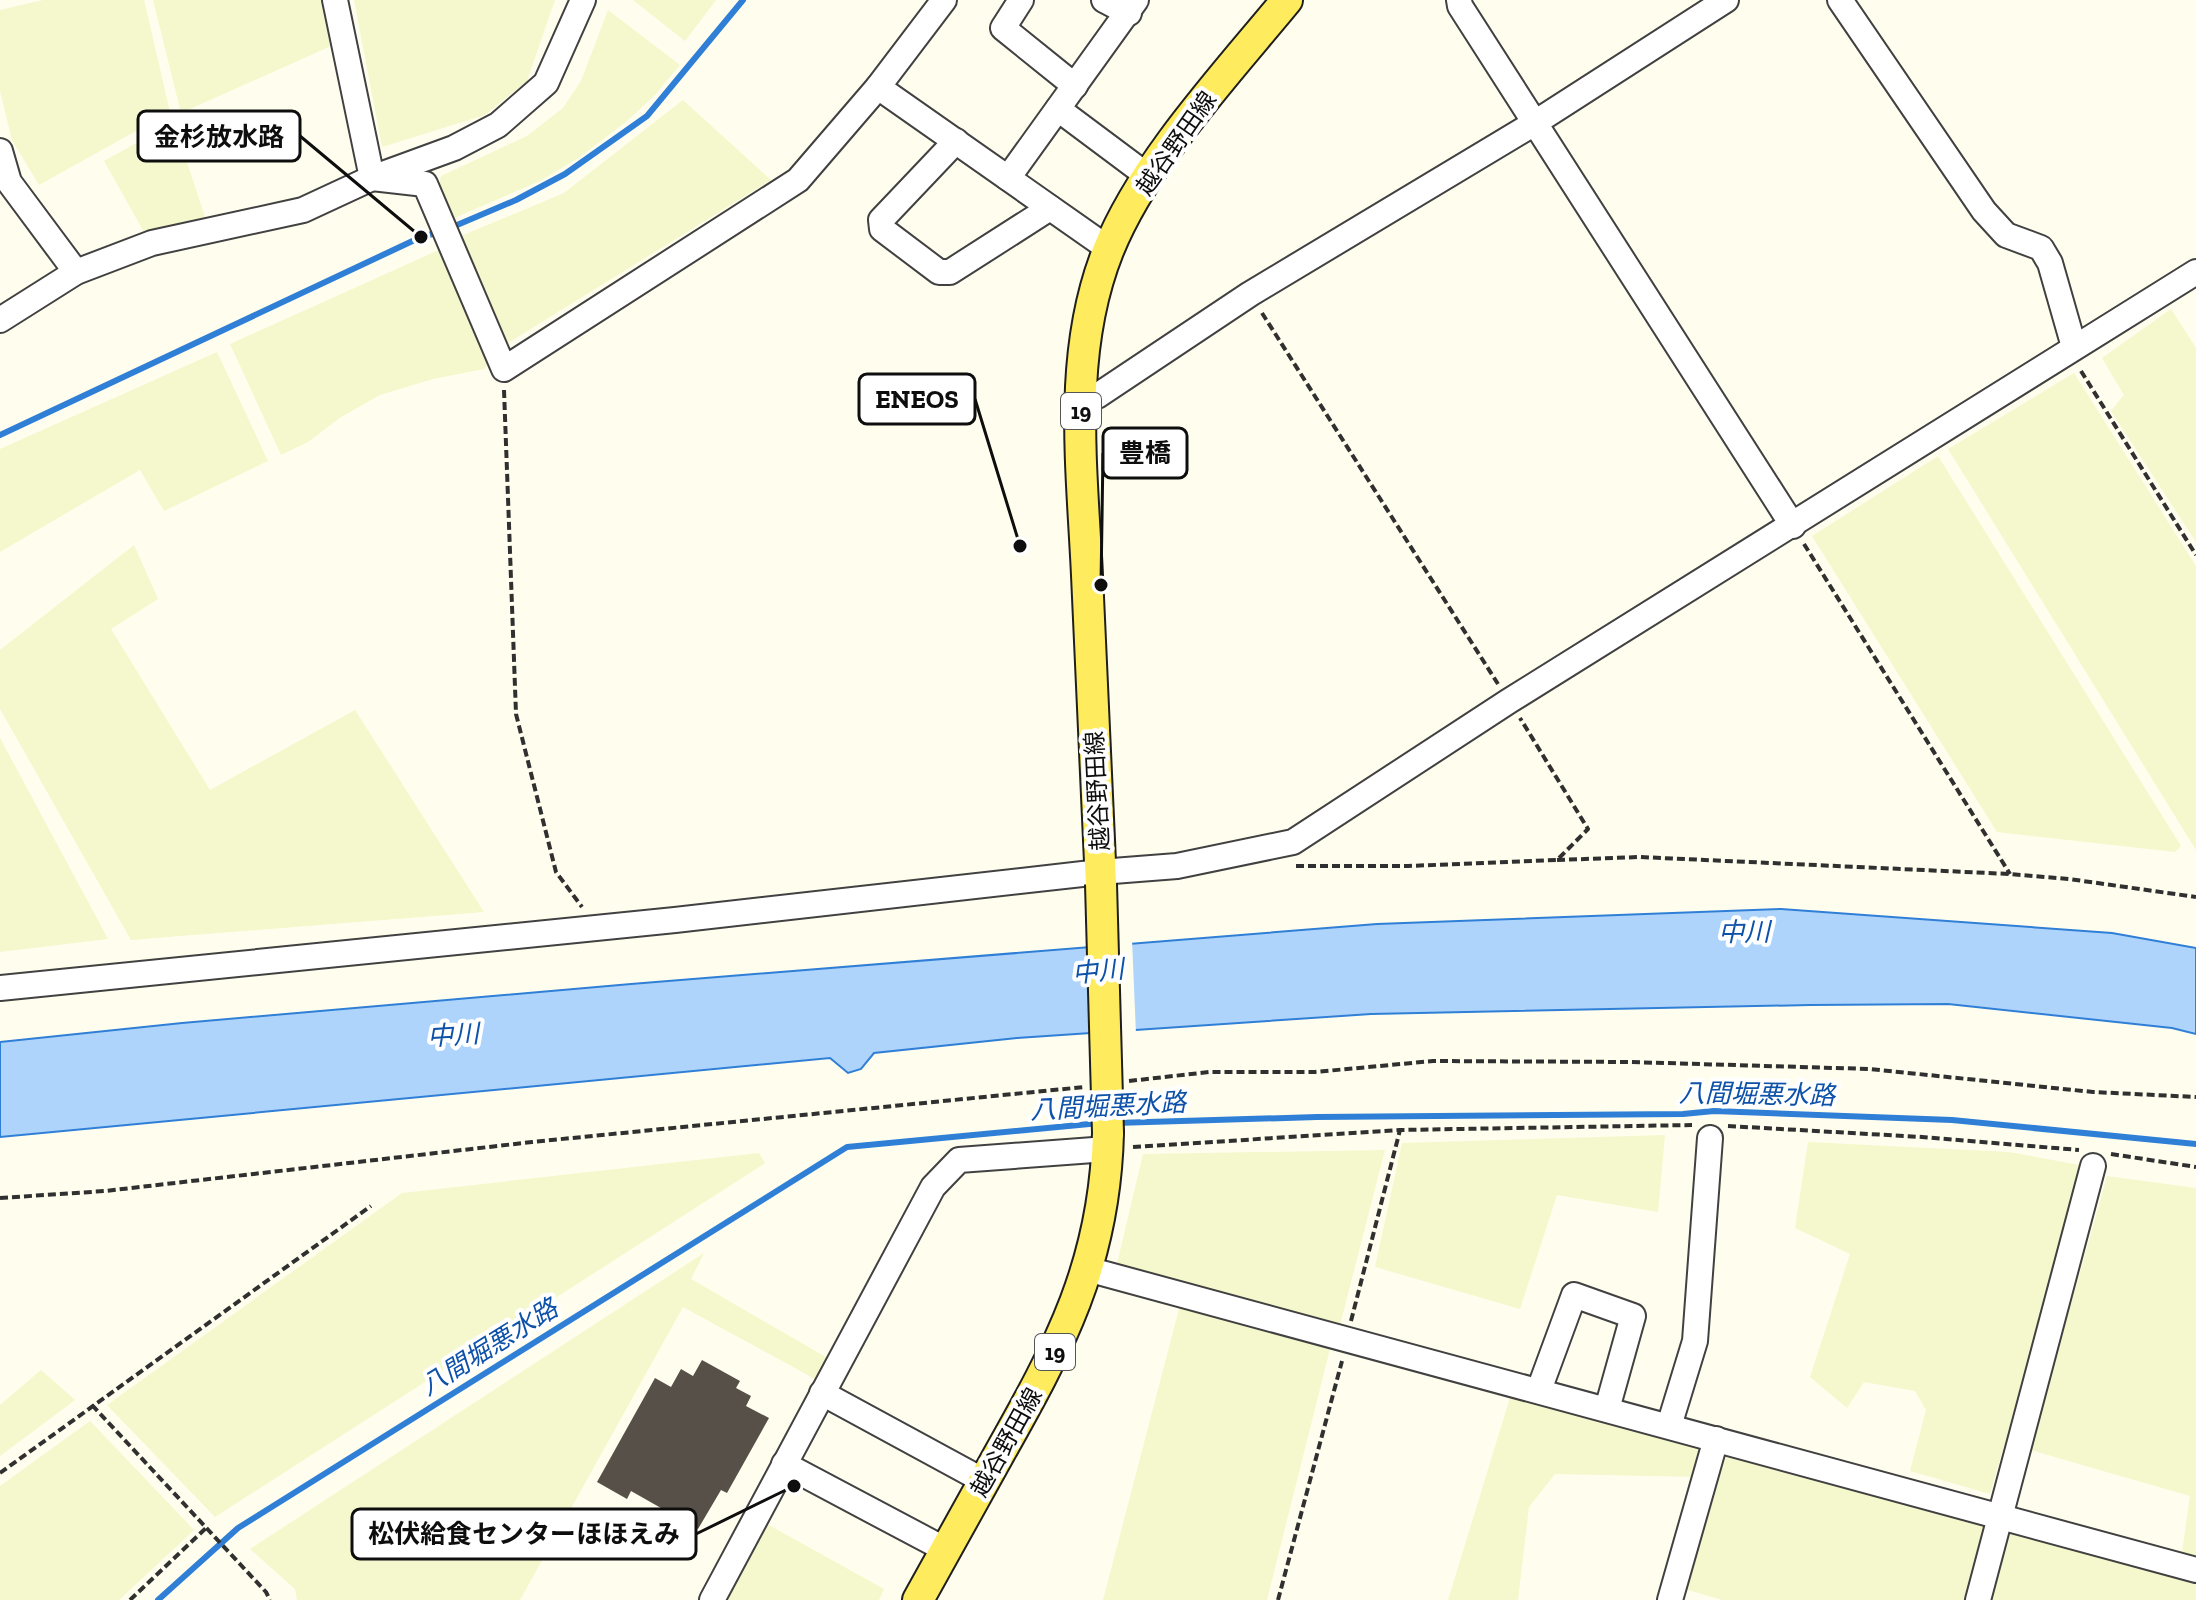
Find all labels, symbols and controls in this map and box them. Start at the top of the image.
street label: 越谷野田線 [1130,86,1222,200]
callout: 金杉放水路 [138,111,300,161]
text: 金杉放水路 [154,121,284,153]
callout: ENEOS [859,374,975,424]
text: ENEOS [875,383,959,415]
road number: 19 [1061,393,1101,429]
callout: 豊橋 [1103,428,1187,478]
text: 豊橋 [1119,437,1171,469]
street label: 越谷野田線 [1079,730,1115,852]
water label: 中川 [1718,915,1773,948]
water label: 中川 [1070,952,1129,990]
water label: 中川 [426,1017,483,1053]
water label: 八間堀悪水路 [1679,1077,1837,1111]
water label: 八間堀悪水路 [1029,1086,1189,1126]
water label: 八間堀悪水路 [414,1291,565,1402]
road number: 19 [1035,1334,1075,1370]
street label: 越谷野田線 [964,1382,1048,1502]
callout: 松伏給食センターほほえみ [352,1509,696,1559]
text: 松伏給食センターほほえみ [368,1518,680,1550]

